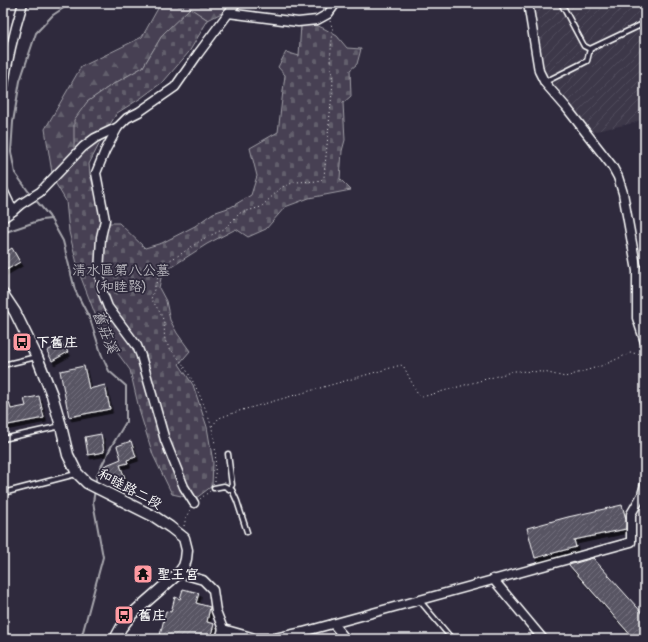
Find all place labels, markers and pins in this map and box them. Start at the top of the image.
bus stop icon: 下舊庄 [11,331,33,353]
place label: 下舊庄 [36,334,78,351]
temple icon: 聖王宮 [132,563,154,585]
place label: 聖王宮 [157,566,199,583]
bus stop icon: 舊庄 [113,604,135,626]
place label: 舊庄 [138,607,166,624]

